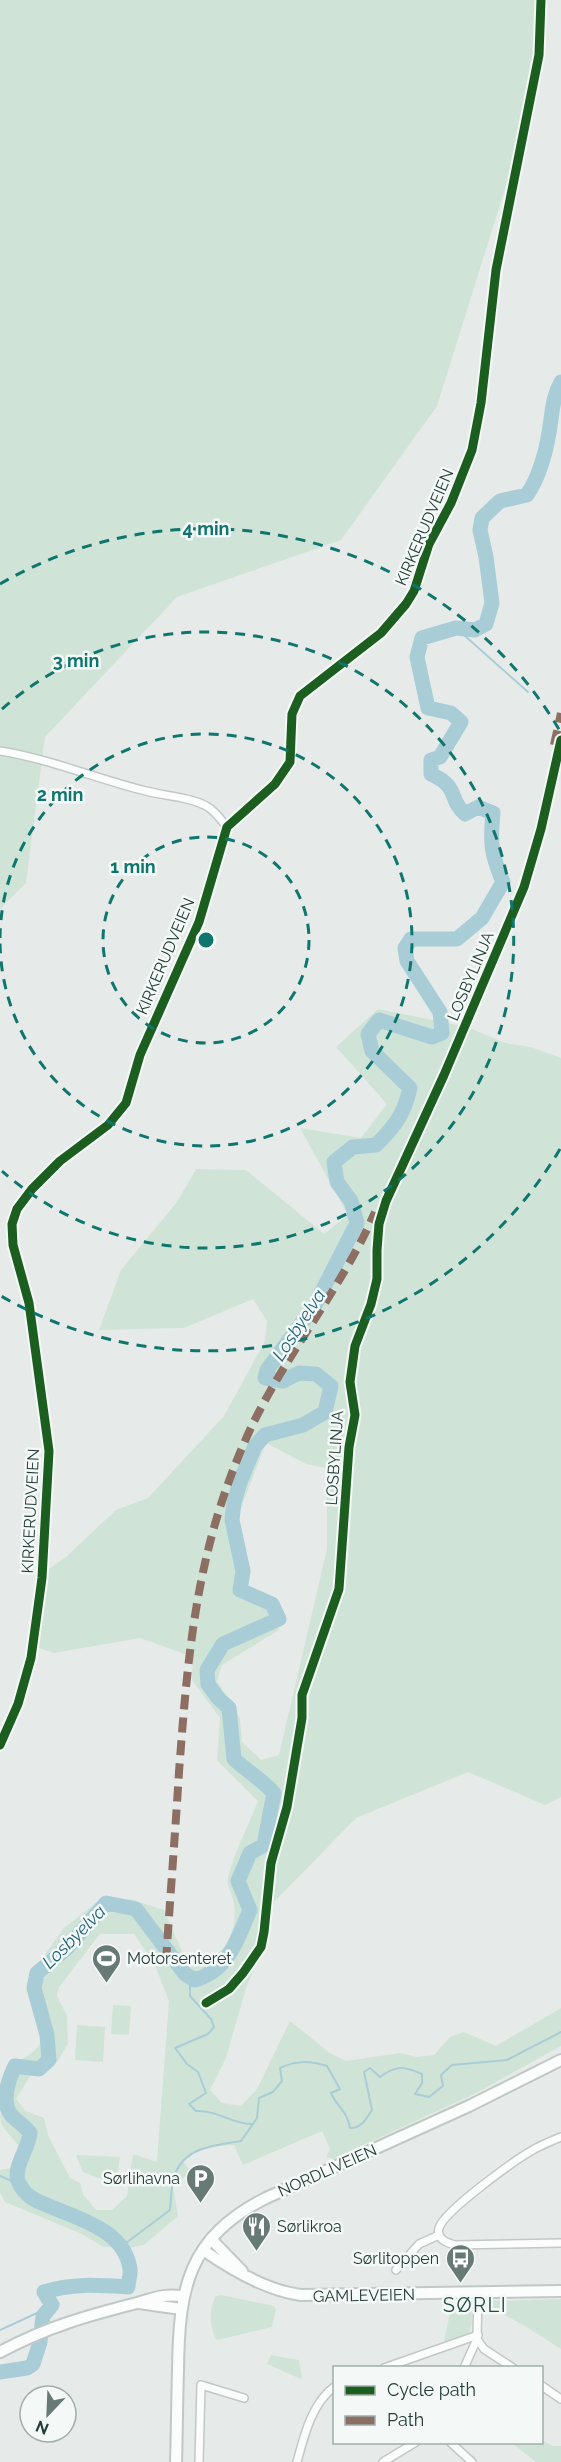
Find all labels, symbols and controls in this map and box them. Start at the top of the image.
street label: KIRKERUDVEIEN [391,466,458,588]
text: 4 min [183,518,229,539]
text: 3 min [53,650,99,671]
text: 2 min [37,784,83,805]
text: 1 min [110,856,156,877]
street label: KIRKERUDVEIEN [132,895,199,1017]
street label: LOSBYLINJA [443,929,498,1024]
centre of rings [196,930,216,950]
water label: Losbyelva [268,1285,330,1364]
street label: LOSBYLINJA [322,1410,347,1506]
street label: KIRKERUDVEIEN [18,1448,43,1574]
water label: Losbyelva [38,1900,110,1973]
sports icon: Motorsenteret [90,1942,122,1984]
place label: Motorsenteret [127,1949,232,1968]
street label: NORDLIVEIEN [275,2140,380,2201]
parking icon: Sørlihavna [185,2162,217,2204]
place label: Sørlihavna [103,2169,180,2188]
restaurant icon: Sørlikroa [240,2210,272,2252]
place label: Sørlikroa [277,2217,342,2236]
bus stop icon: Sørlitoppen [444,2242,476,2284]
place label: Sørlitoppen [353,2249,439,2268]
street label: GAMLEVEIEN [313,2285,415,2306]
district label: SØRLI [443,2293,507,2317]
legend [333,2366,543,2444]
text: Cycle path [387,2379,476,2400]
north arrow [18,2384,78,2444]
text: Path [387,2409,424,2430]
text: N [33,2416,52,2438]

